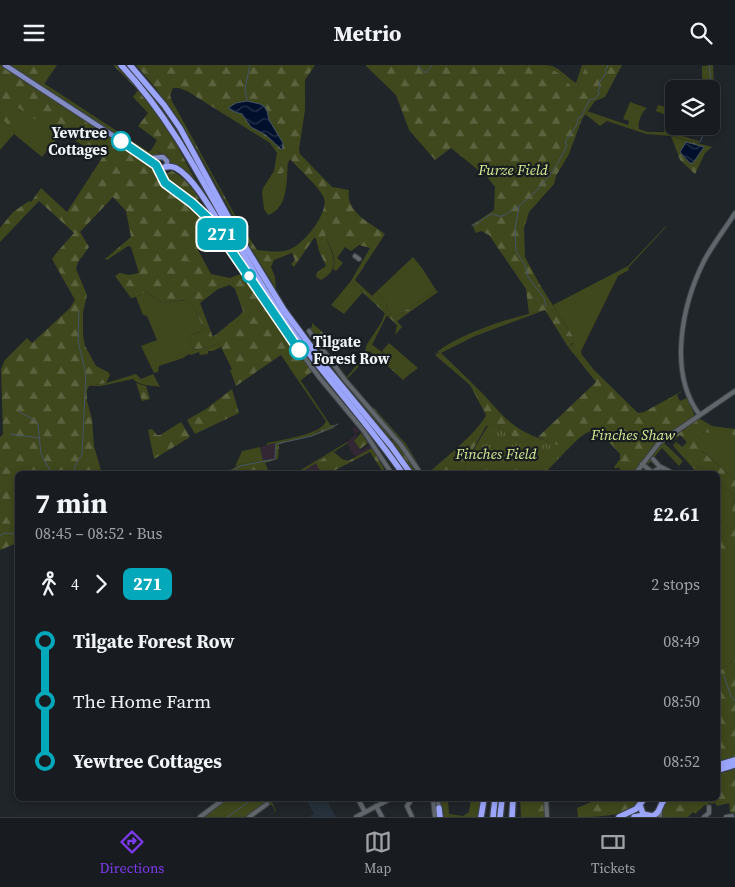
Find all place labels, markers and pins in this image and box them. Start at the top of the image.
place label: Yewtree Cottages [48,122,107,160]
marker: Yewtree Cottages [111,131,131,151]
unlabelled marker [242,269,256,283]
place label: Tilgate Forest Row [313,331,390,369]
marker: Tilgate Forest Row [289,340,309,360]

